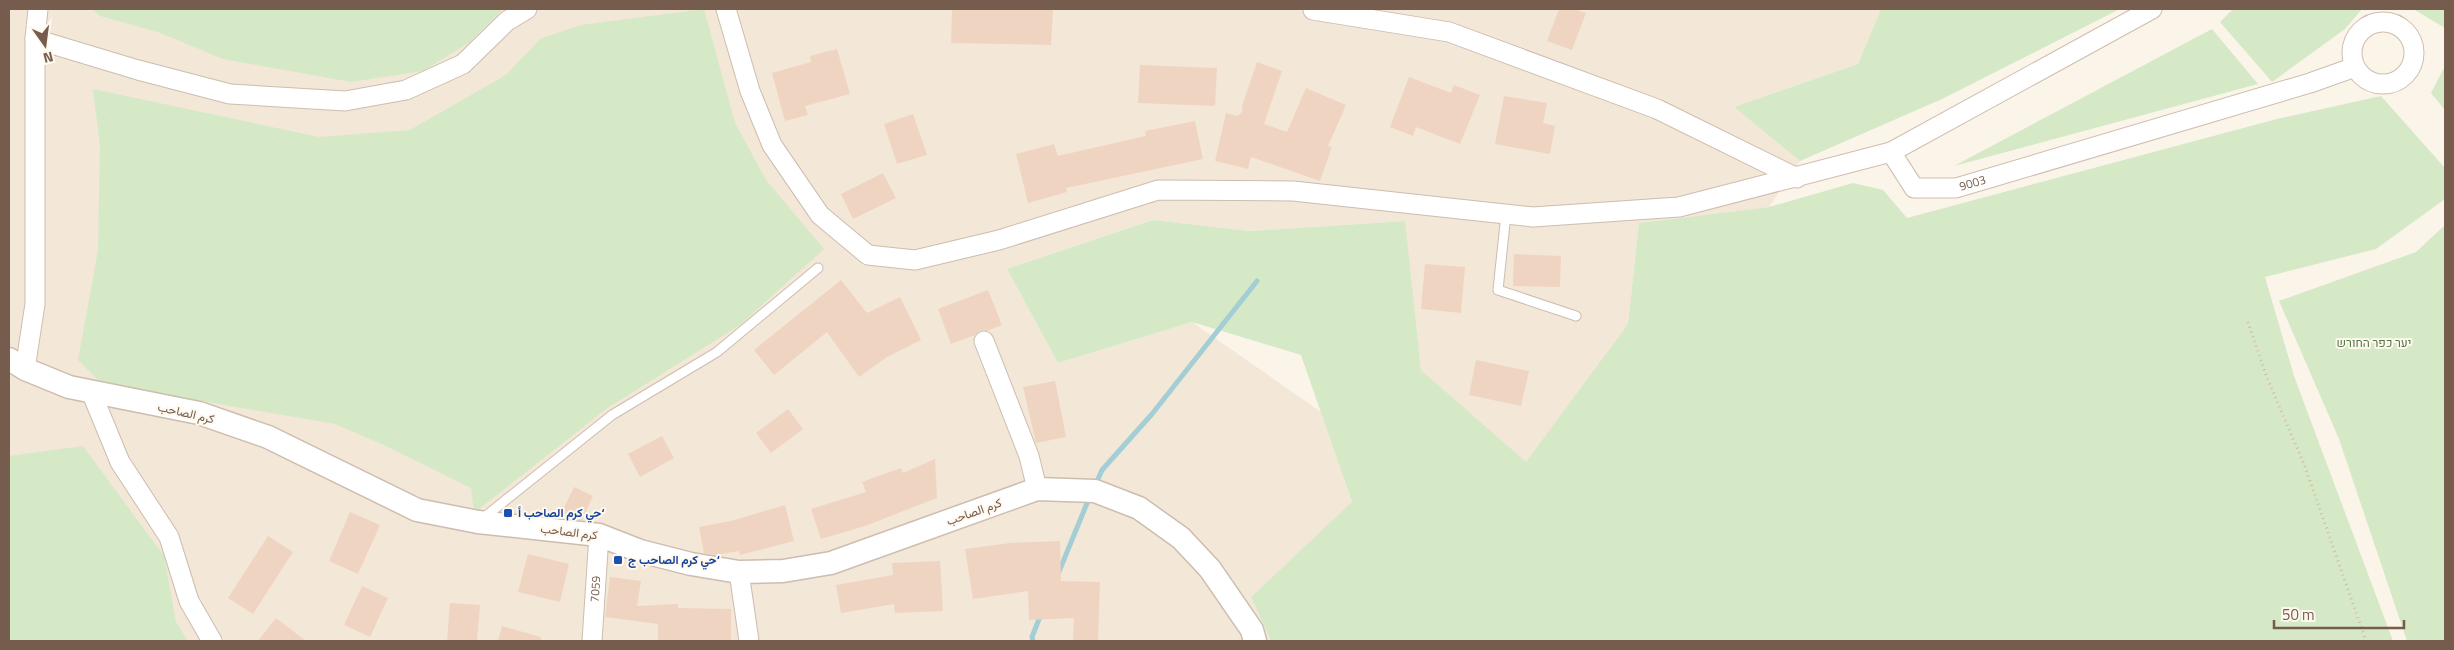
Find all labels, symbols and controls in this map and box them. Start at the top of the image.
north arrow [20,20,70,70]
text: N [41,47,56,69]
street label: 9003 [1957,170,1988,196]
park label: יער כפר החורש [2337,333,2411,352]
street label: كرم الصاحب [156,397,216,428]
street label: كرم الصاحب [943,493,1004,530]
place label: حي كرم الصاحب أ‘ [518,503,605,523]
marker: حي كرم الصاحب أ‘ [502,507,514,519]
street label: كرم الصاحب [539,519,599,544]
place label: حي كرم الصاحب ج‘ [628,550,720,570]
marker: حي كرم الصاحب ج‘ [612,554,624,566]
street label: 7059 [585,575,605,603]
scale bar [2274,598,2404,630]
text: 50 m [2282,603,2315,626]

